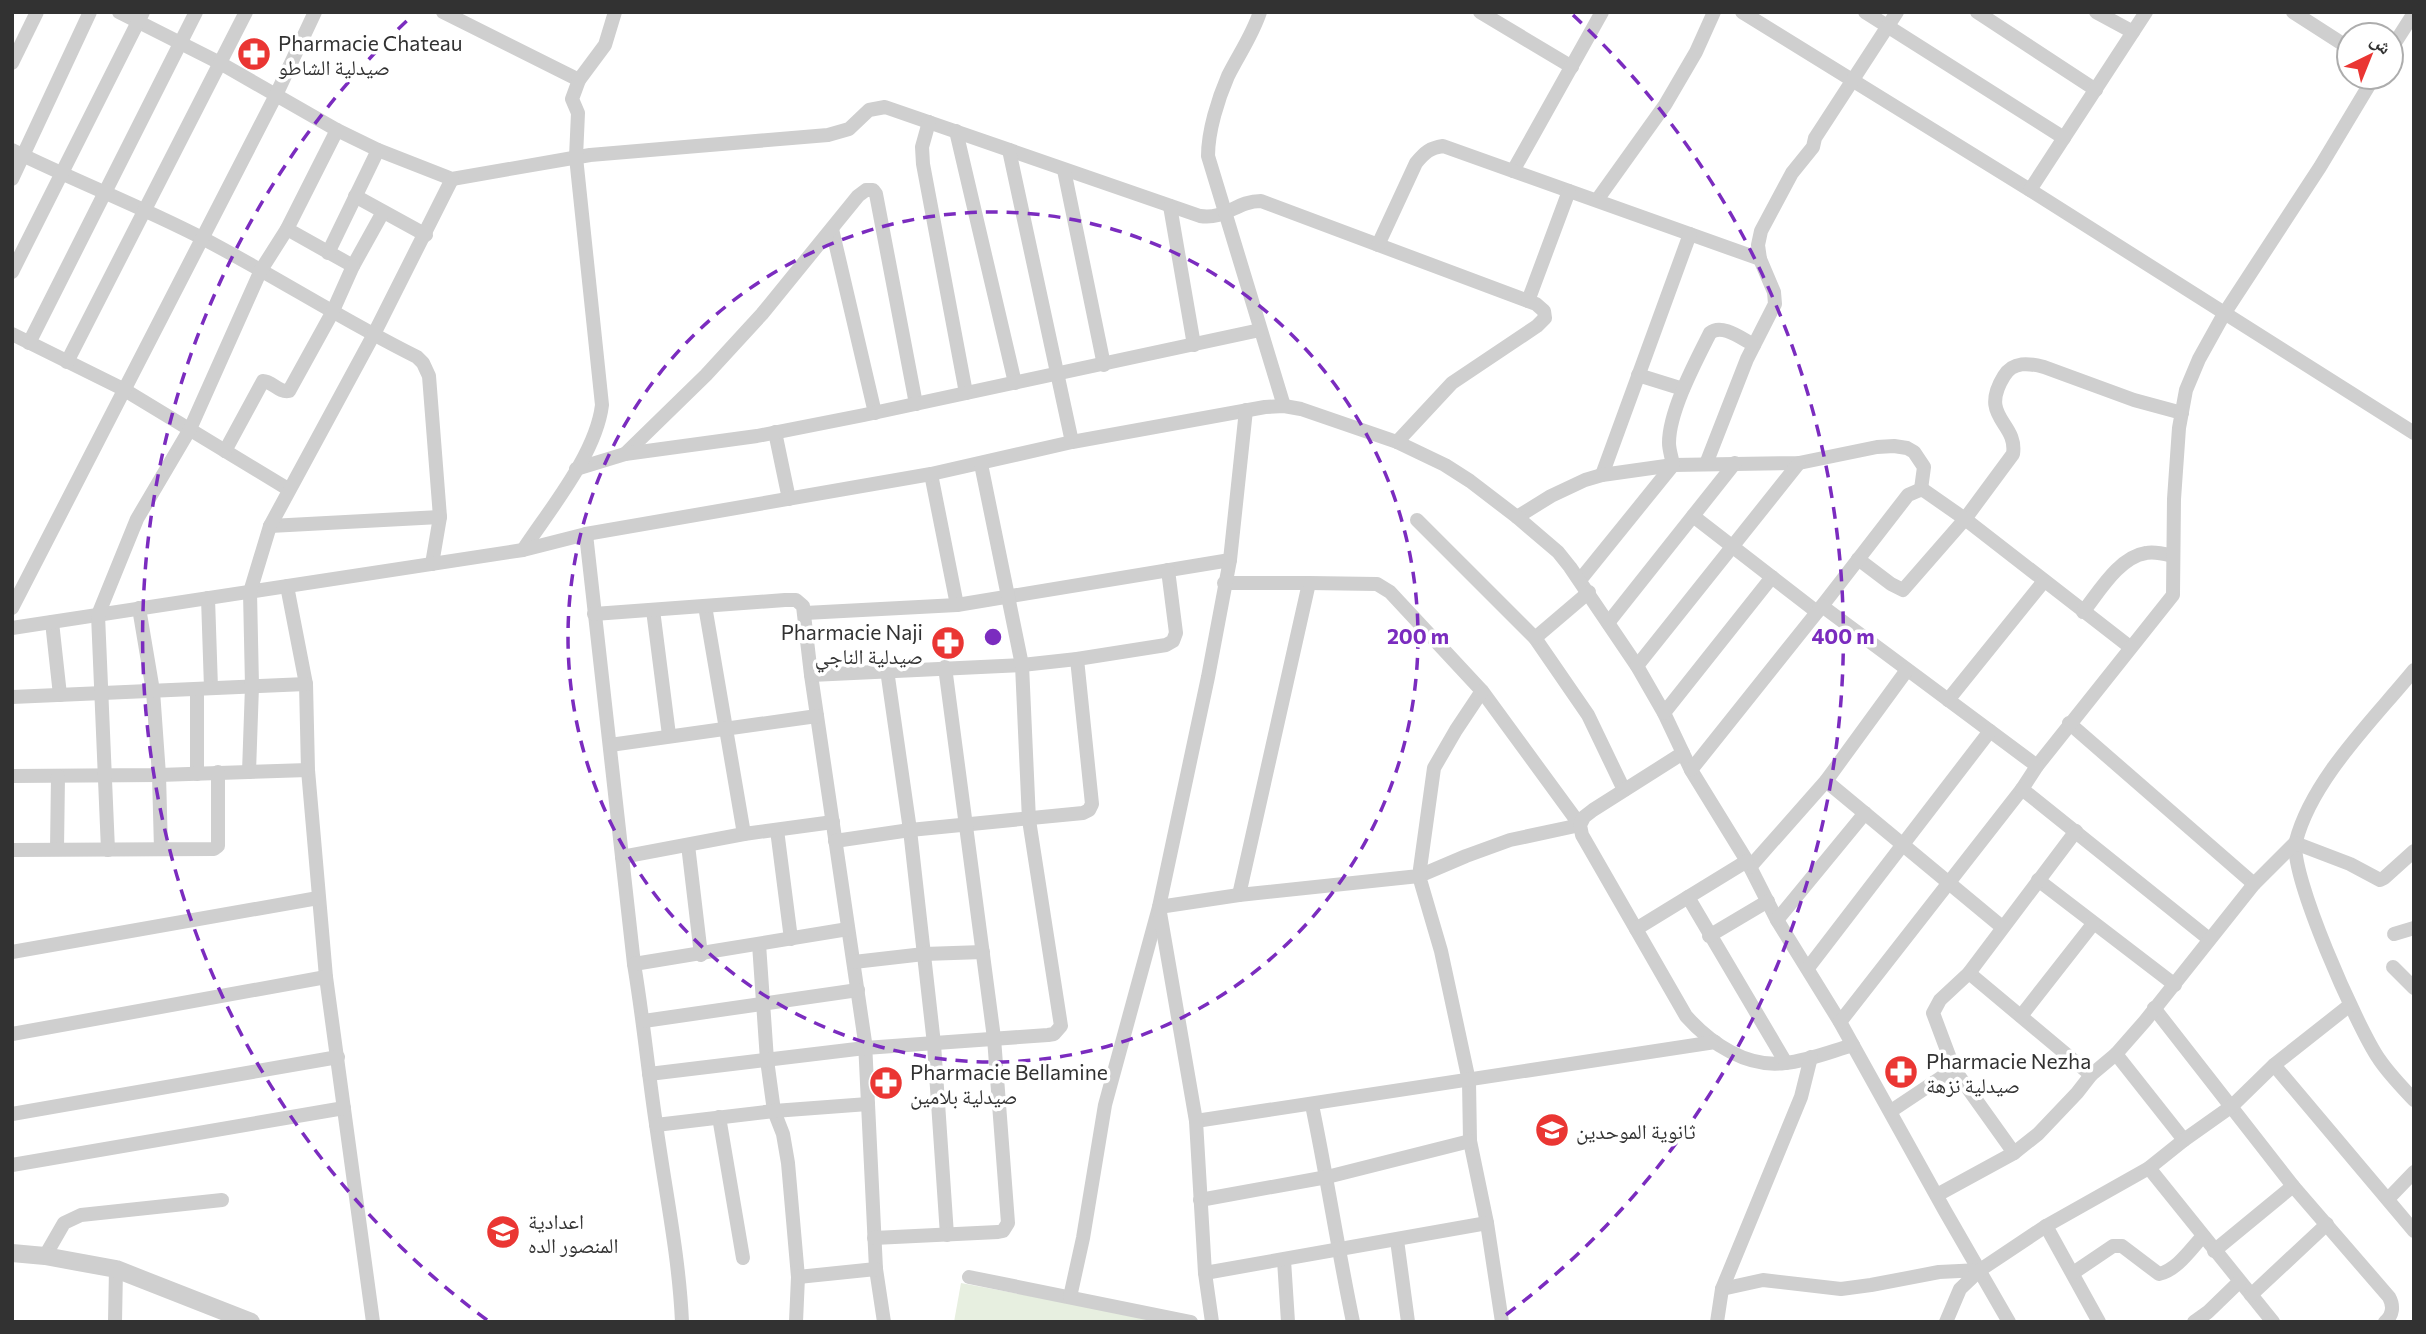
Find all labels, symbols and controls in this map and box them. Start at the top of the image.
north arrow [2335,21,2405,91]
text: ش [2366,28,2397,59]
place label: Pharmacie Chateau صيدلية الشاطو [278,30,462,79]
pharmacy icon: Pharmacie Chateau صيدلية الشاطو [235,35,273,73]
place label: Pharmacie Naji صيدلية الناجي [781,619,923,673]
text: 200 m [1387,623,1449,648]
text: 400 m [1811,623,1875,648]
pharmacy icon: Pharmacie Naji صيدلية الناجي [929,624,967,662]
centre of rings [981,625,1005,649]
place label: Pharmacie Nezha صيدلية نزهة [1926,1048,2091,1097]
pharmacy icon: Pharmacie Nezha صيدلية نزهة [1882,1053,1920,1091]
place label: Pharmacie Bellamine صيدلية بلامين [910,1059,1108,1110]
pharmacy icon: Pharmacie Bellamine صيدلية بلامين [867,1064,905,1102]
school or university icon: ثانوية الموحدين [1533,1111,1571,1149]
place label: ثانوية الموحدين [1576,1118,1696,1145]
place label: اعدادية المنصور الده [528,1208,619,1257]
school or university icon: اعدادية المنصور الده [484,1213,522,1251]

